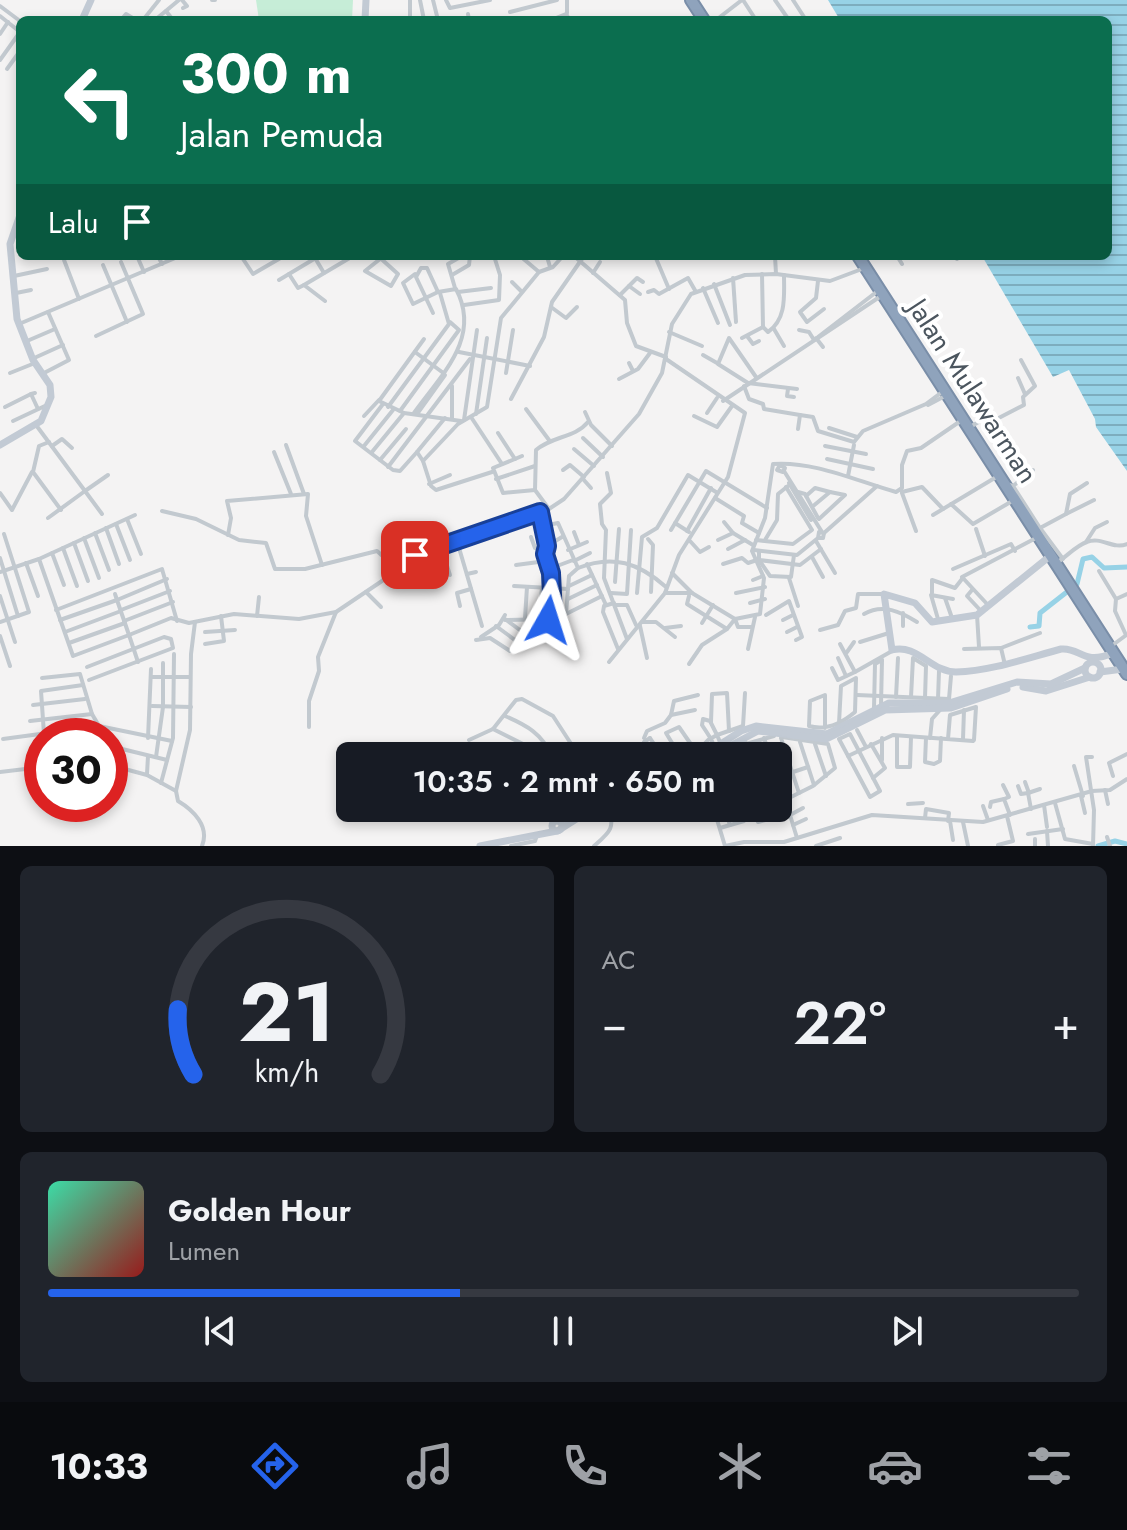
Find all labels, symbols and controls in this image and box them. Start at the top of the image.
text: 300 m [180,33,352,114]
icon: left [48,48,152,152]
text: Jalan Pemuda [180,108,383,160]
icon: arrive [115,200,159,244]
text: Lalu [48,201,99,244]
street label: Jalan Mulawarman [896,287,1048,491]
pin [381,521,449,589]
icon: arrive [393,533,437,577]
position arrow [506,578,590,662]
speed limit sign: 30 [24,718,128,822]
text: 10:35 · 2 mnt · 650 m [413,760,715,803]
text: AC [602,941,636,979]
text: 21 [238,952,335,1072]
text: 22° [793,980,886,1067]
text: − [602,992,627,1056]
text: + [1052,992,1079,1056]
text: km/h [254,1051,319,1093]
text: Golden Hour [168,1189,351,1232]
text: Lumen [168,1232,240,1270]
icon: previous [198,1309,242,1353]
icon: pause [541,1309,585,1353]
icon: next [885,1309,929,1353]
icon: directions [247,1438,303,1494]
icon: music [402,1438,458,1494]
icon: phone [557,1438,613,1494]
icon: climate [712,1438,768,1494]
icon: car [867,1438,923,1494]
icon: filters [1021,1438,1077,1494]
text: 10:33 [49,1440,148,1492]

